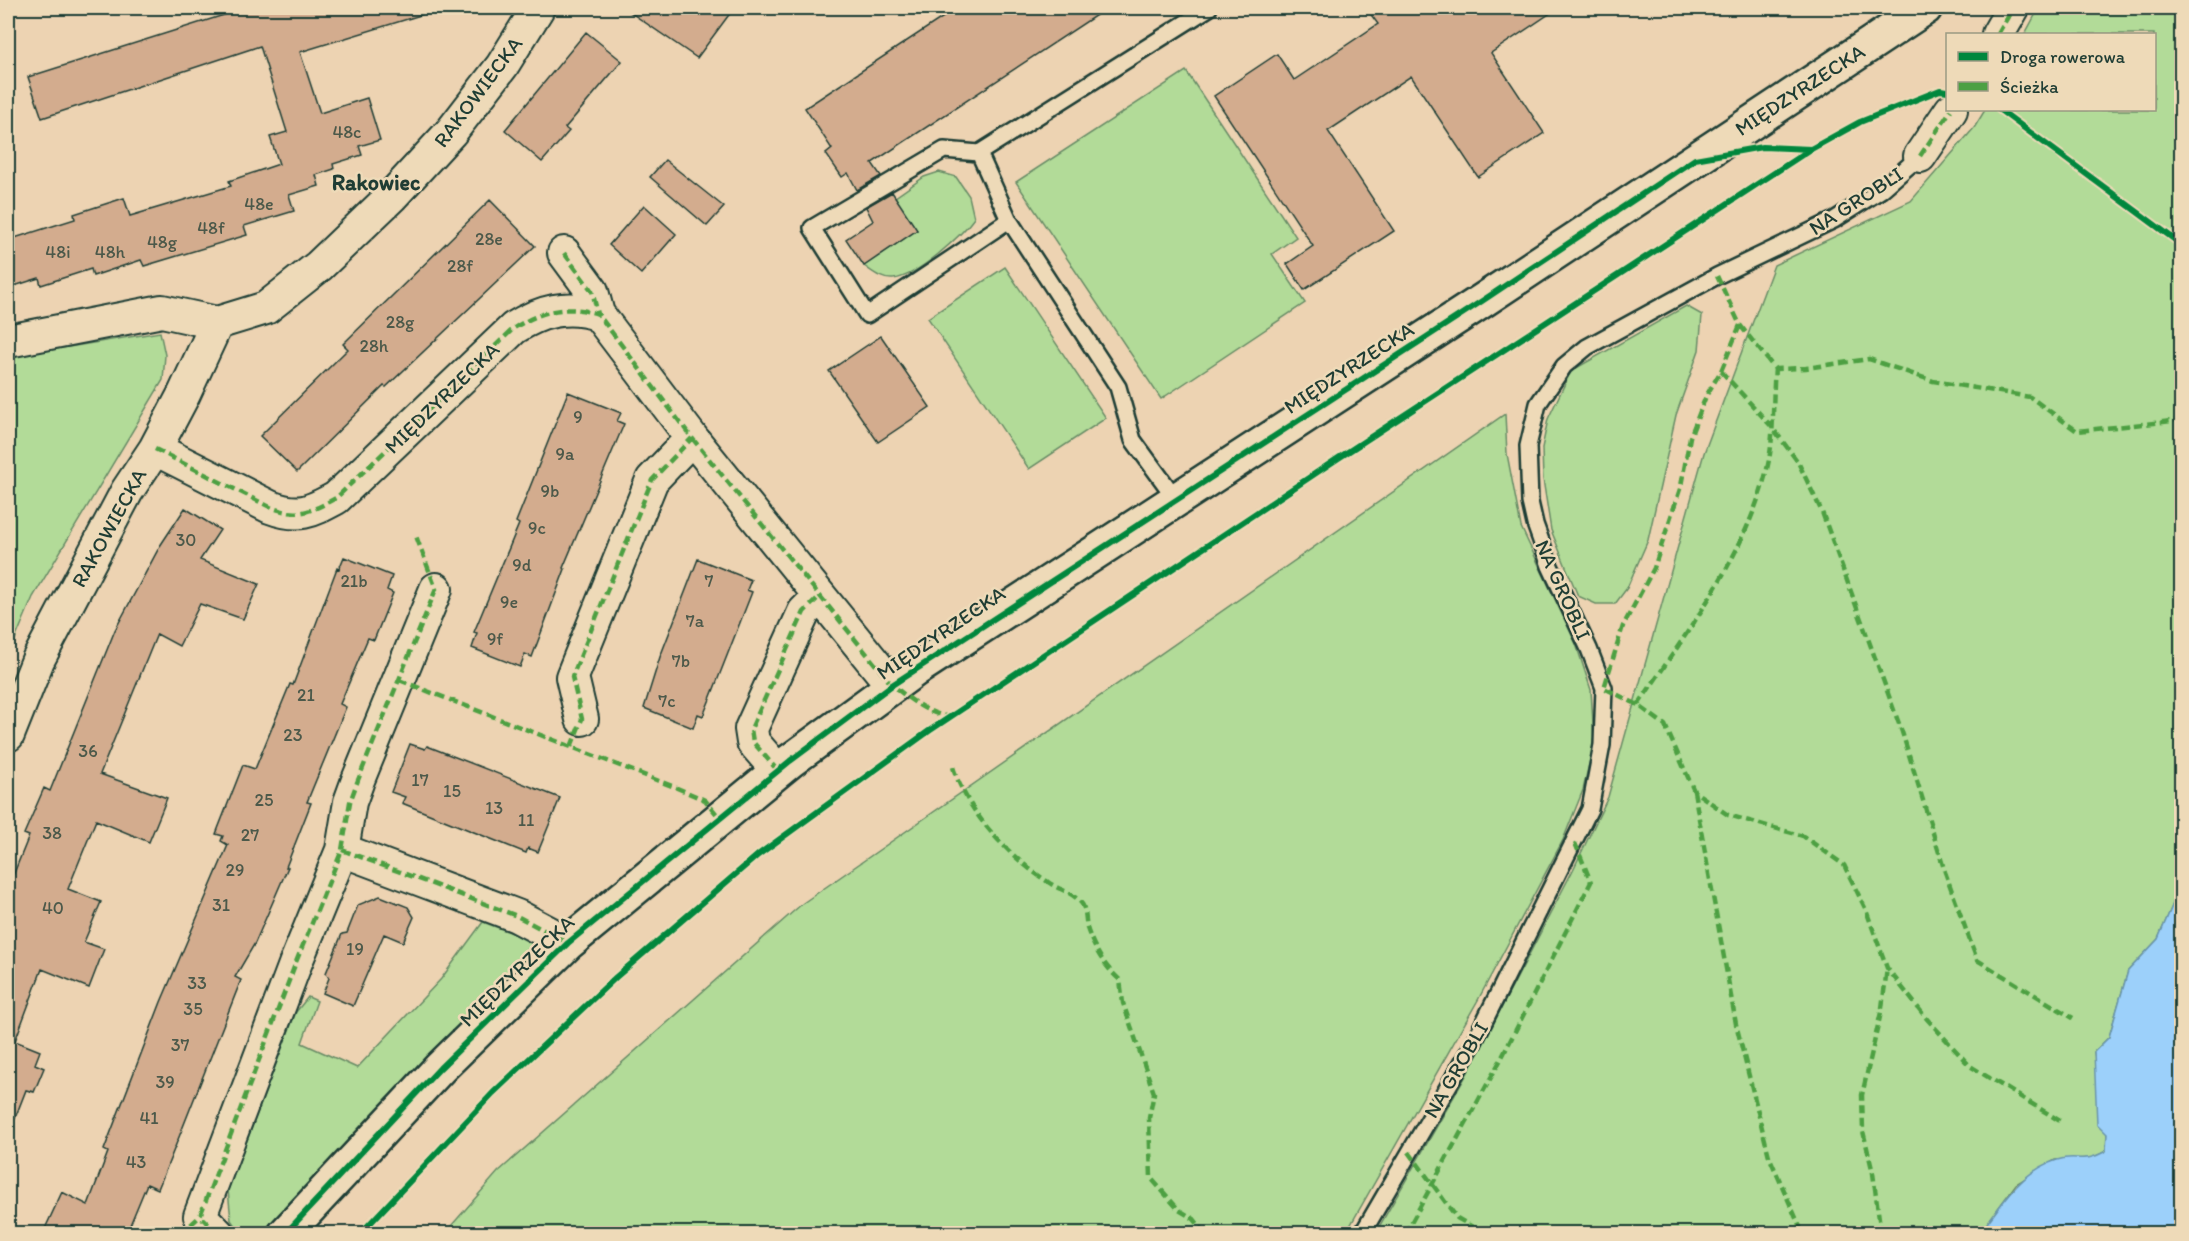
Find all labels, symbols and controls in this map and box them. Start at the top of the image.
street label: RAKOWIECKA [428,31,528,152]
legend [1946,33,2156,111]
street label: MIĘDZYRZECKA [1730,38,1870,141]
text: Droga rowerowa [2000,46,2126,68]
text: Ścieżka [2000,76,2059,98]
house number: 48c [332,121,362,143]
street label: NA GROBLI [1804,161,1907,240]
district label: Rakowiec [332,169,421,196]
house number: 48e [244,193,274,215]
house number: 48f [197,217,225,239]
house number: 28e [475,228,503,250]
house number: 48g [147,231,178,253]
house number: 48i [45,241,71,263]
house number: 48h [95,241,125,263]
house number: 28f [447,255,473,277]
house number: 28g [386,311,415,333]
street label: MIĘDZYRZECKA [1279,316,1419,419]
house number: 28h [359,335,389,357]
street label: MIĘDZYRZECKA [379,336,505,459]
house number: 9 [573,406,583,428]
house number: 9a [556,443,575,465]
street label: RAKOWIECKA [66,464,152,592]
house number: 9b [541,480,559,502]
house number: 9c [528,517,546,539]
house number: 30 [176,529,196,551]
street label: NA GROBLI [1530,536,1597,644]
house number: 9d [512,554,532,576]
house number: 21b [340,570,368,592]
house number: 7 [705,570,714,592]
street label: MIĘDZYRZECKA [872,580,1010,685]
house number: 9e [500,591,518,613]
house number: 7a [686,610,705,632]
house number: 9f [487,628,503,650]
house number: 7b [672,650,690,672]
house number: 21 [297,684,315,706]
house number: 7c [658,690,676,712]
house number: 23 [283,724,303,746]
house number: 36 [78,740,98,762]
house number: 17 [411,769,429,791]
house number: 15 [443,780,461,802]
house number: 25 [255,789,273,811]
house number: 13 [485,797,503,819]
house number: 11 [518,809,534,831]
house number: 38 [42,822,62,844]
house number: 27 [241,824,259,846]
house number: 29 [226,859,244,881]
house number: 31 [212,894,230,916]
house number: 40 [42,897,64,919]
street label: MIĘDZYRZECKA [454,909,580,1032]
house number: 19 [346,938,364,960]
house number: 33 [187,972,207,994]
house number: 35 [183,998,203,1020]
street label: NA GROBLI [1418,1017,1493,1122]
house number: 37 [171,1034,189,1056]
house number: 39 [155,1071,175,1093]
house number: 41 [139,1107,159,1129]
house number: 43 [126,1151,146,1173]

